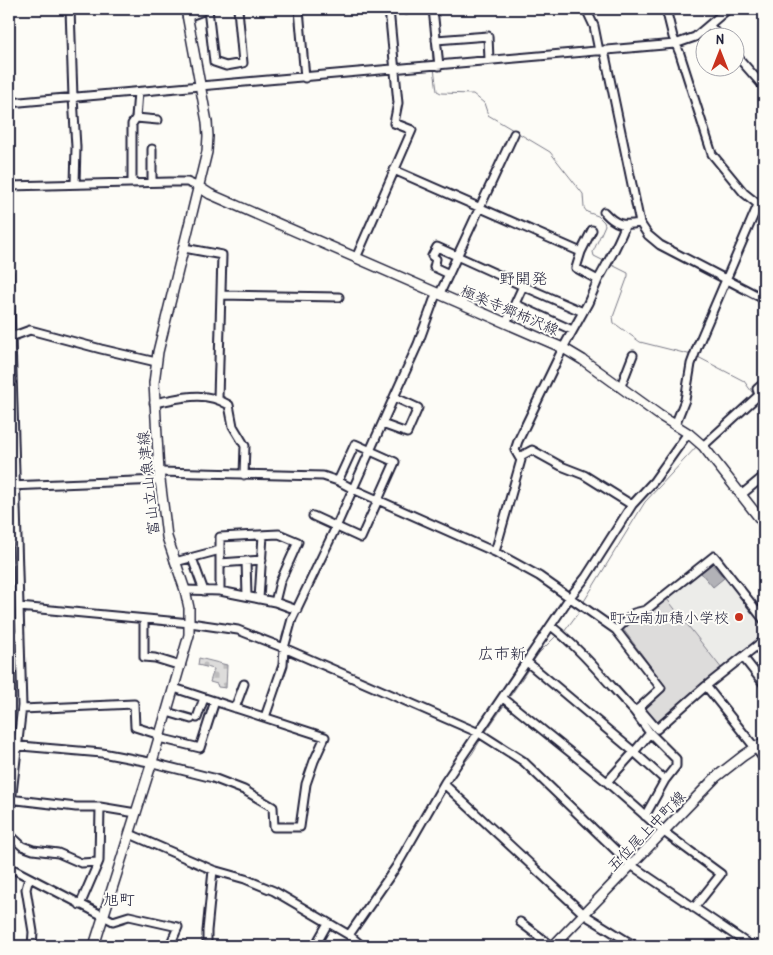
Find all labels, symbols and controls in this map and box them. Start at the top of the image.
north arrow [696,28,746,78]
text: N [716,29,724,48]
district label: 野開発 [499,267,547,289]
street label: 極楽寺郷柿沢線 [458,280,562,340]
street label: 富山立山魚津線 [132,430,164,536]
place label: 町立南加積小学校 [609,607,729,628]
marker: 町立南加積小学校 [733,611,745,623]
district label: 広市新 [478,642,526,664]
street label: 五位尾上中町線 [602,786,690,876]
district label: 旭町 [103,888,135,910]

